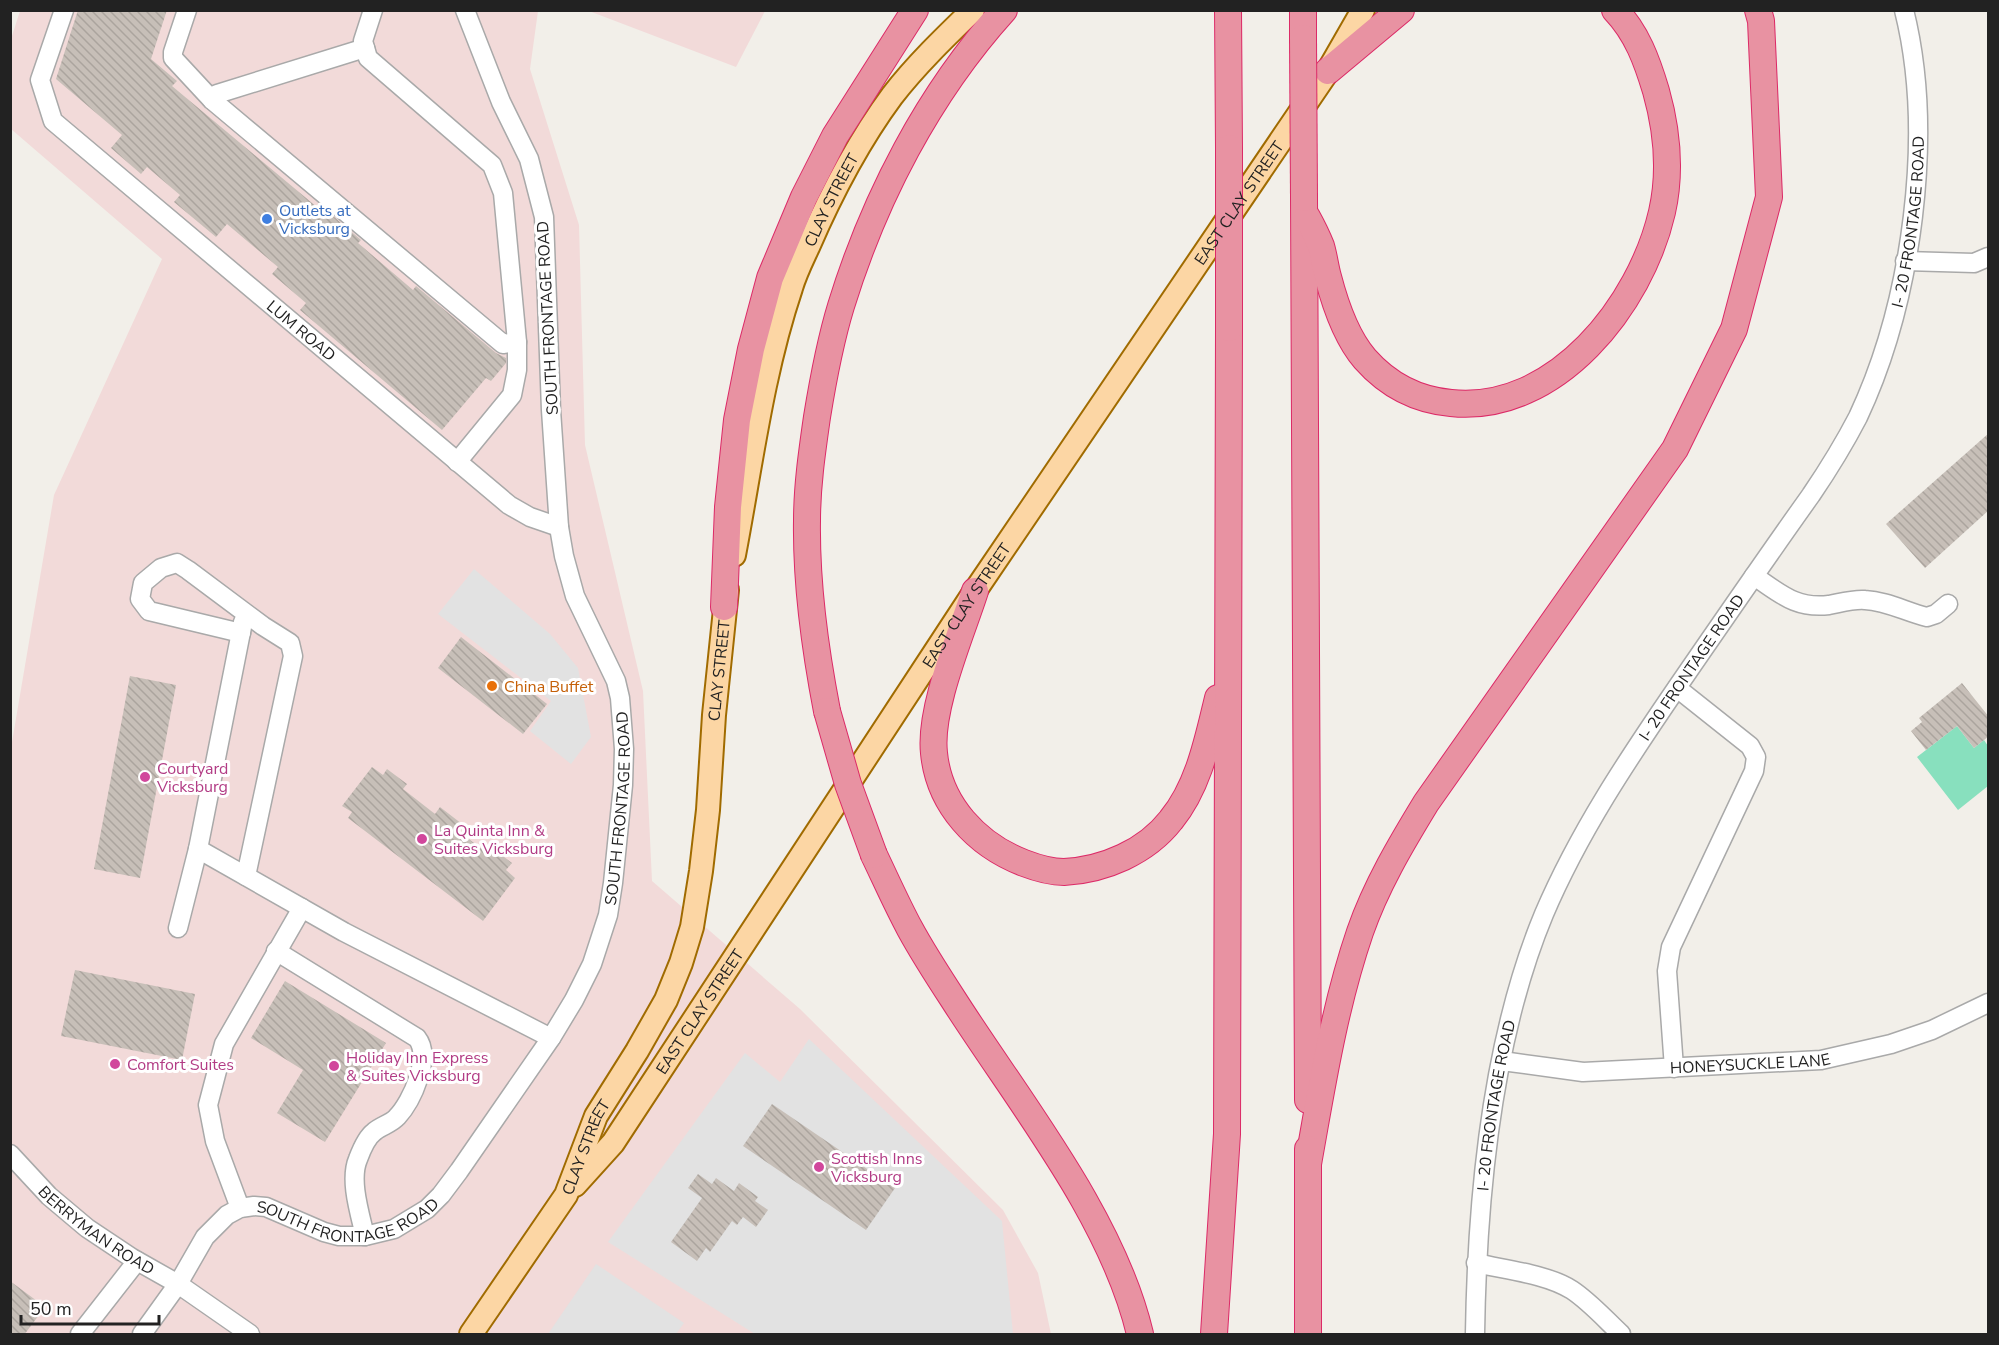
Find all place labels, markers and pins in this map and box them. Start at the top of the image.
place label: Outlets at Vicksburg [278,200,351,240]
marker: Outlets at Vicksburg [260,212,274,226]
place label: China Buffet [504,676,594,698]
marker: China Buffet [485,679,499,693]
place label: Courtyard Vicksburg [156,758,228,798]
marker: Courtyard Vicksburg [138,770,152,784]
place label: La Quinta Inn & Suites Vicksburg [434,820,553,860]
marker: La Quinta Inn & Suites Vicksburg [415,832,429,846]
place label: Holiday Inn Express & Suites Vicksburg [346,1047,489,1087]
place label: Comfort Suites [127,1054,234,1076]
marker: Comfort Suites [108,1057,122,1071]
marker: Holiday Inn Express & Suites Vicksburg [327,1059,341,1073]
place label: Scottish Inns Vicksburg [830,1148,922,1188]
marker: Scottish Inns Vicksburg [812,1160,826,1174]

